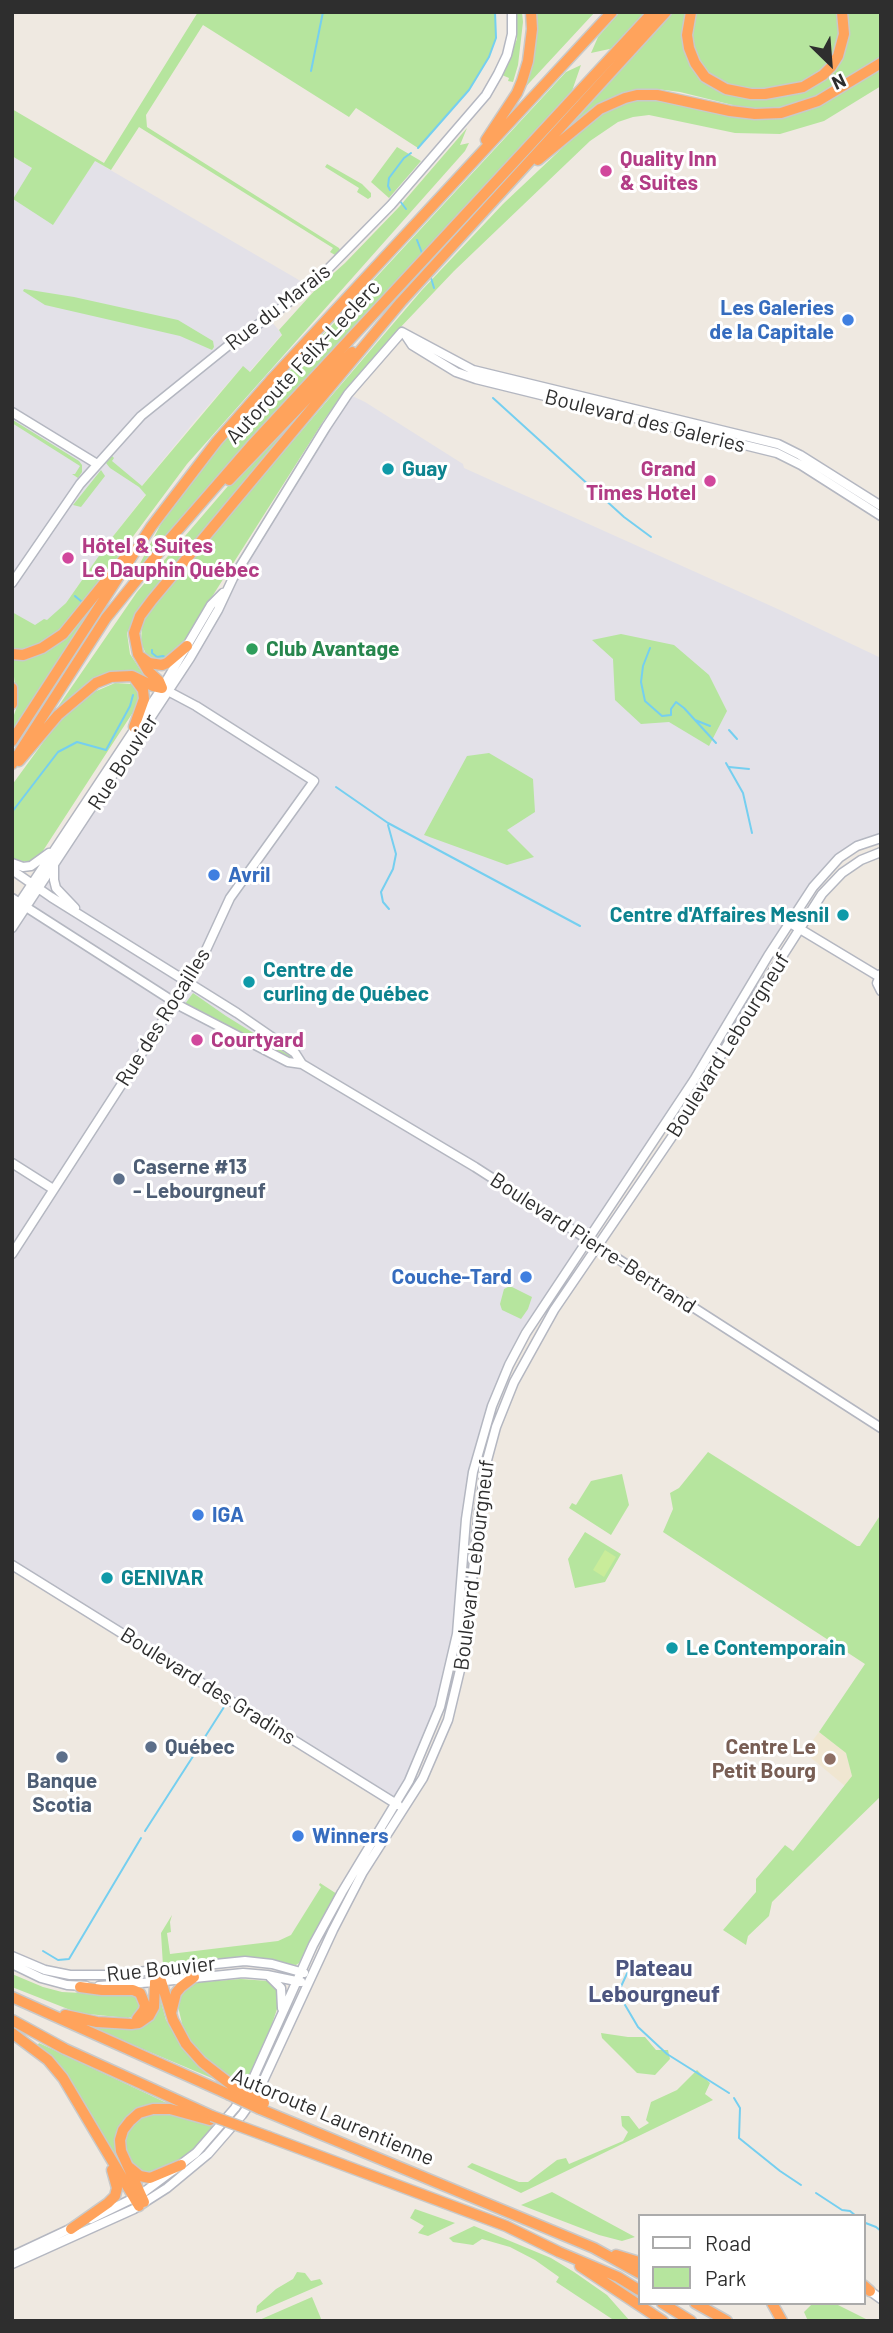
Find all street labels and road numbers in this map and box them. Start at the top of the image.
street label: Rue du Marais [221,258,335,356]
street label: Autoroute Félix-Leclerc [221,275,385,449]
street label: Boulevard des Galeries [542,384,748,458]
street label: Rue Bouvier [83,709,163,815]
street label: Rue des Rocailles [110,943,216,1091]
street label: Boulevard Lebourgneuf [661,948,795,1142]
street label: Boulevard Pierre-Bertrand [486,1167,700,1319]
street label: Boulevard Lebourgneuf [449,1458,499,1672]
street label: Boulevard des Gradins [116,1622,300,1750]
street label: Rue Bouvier [105,1951,217,1987]
street label: Autoroute Laurentienne [228,2063,438,2171]

